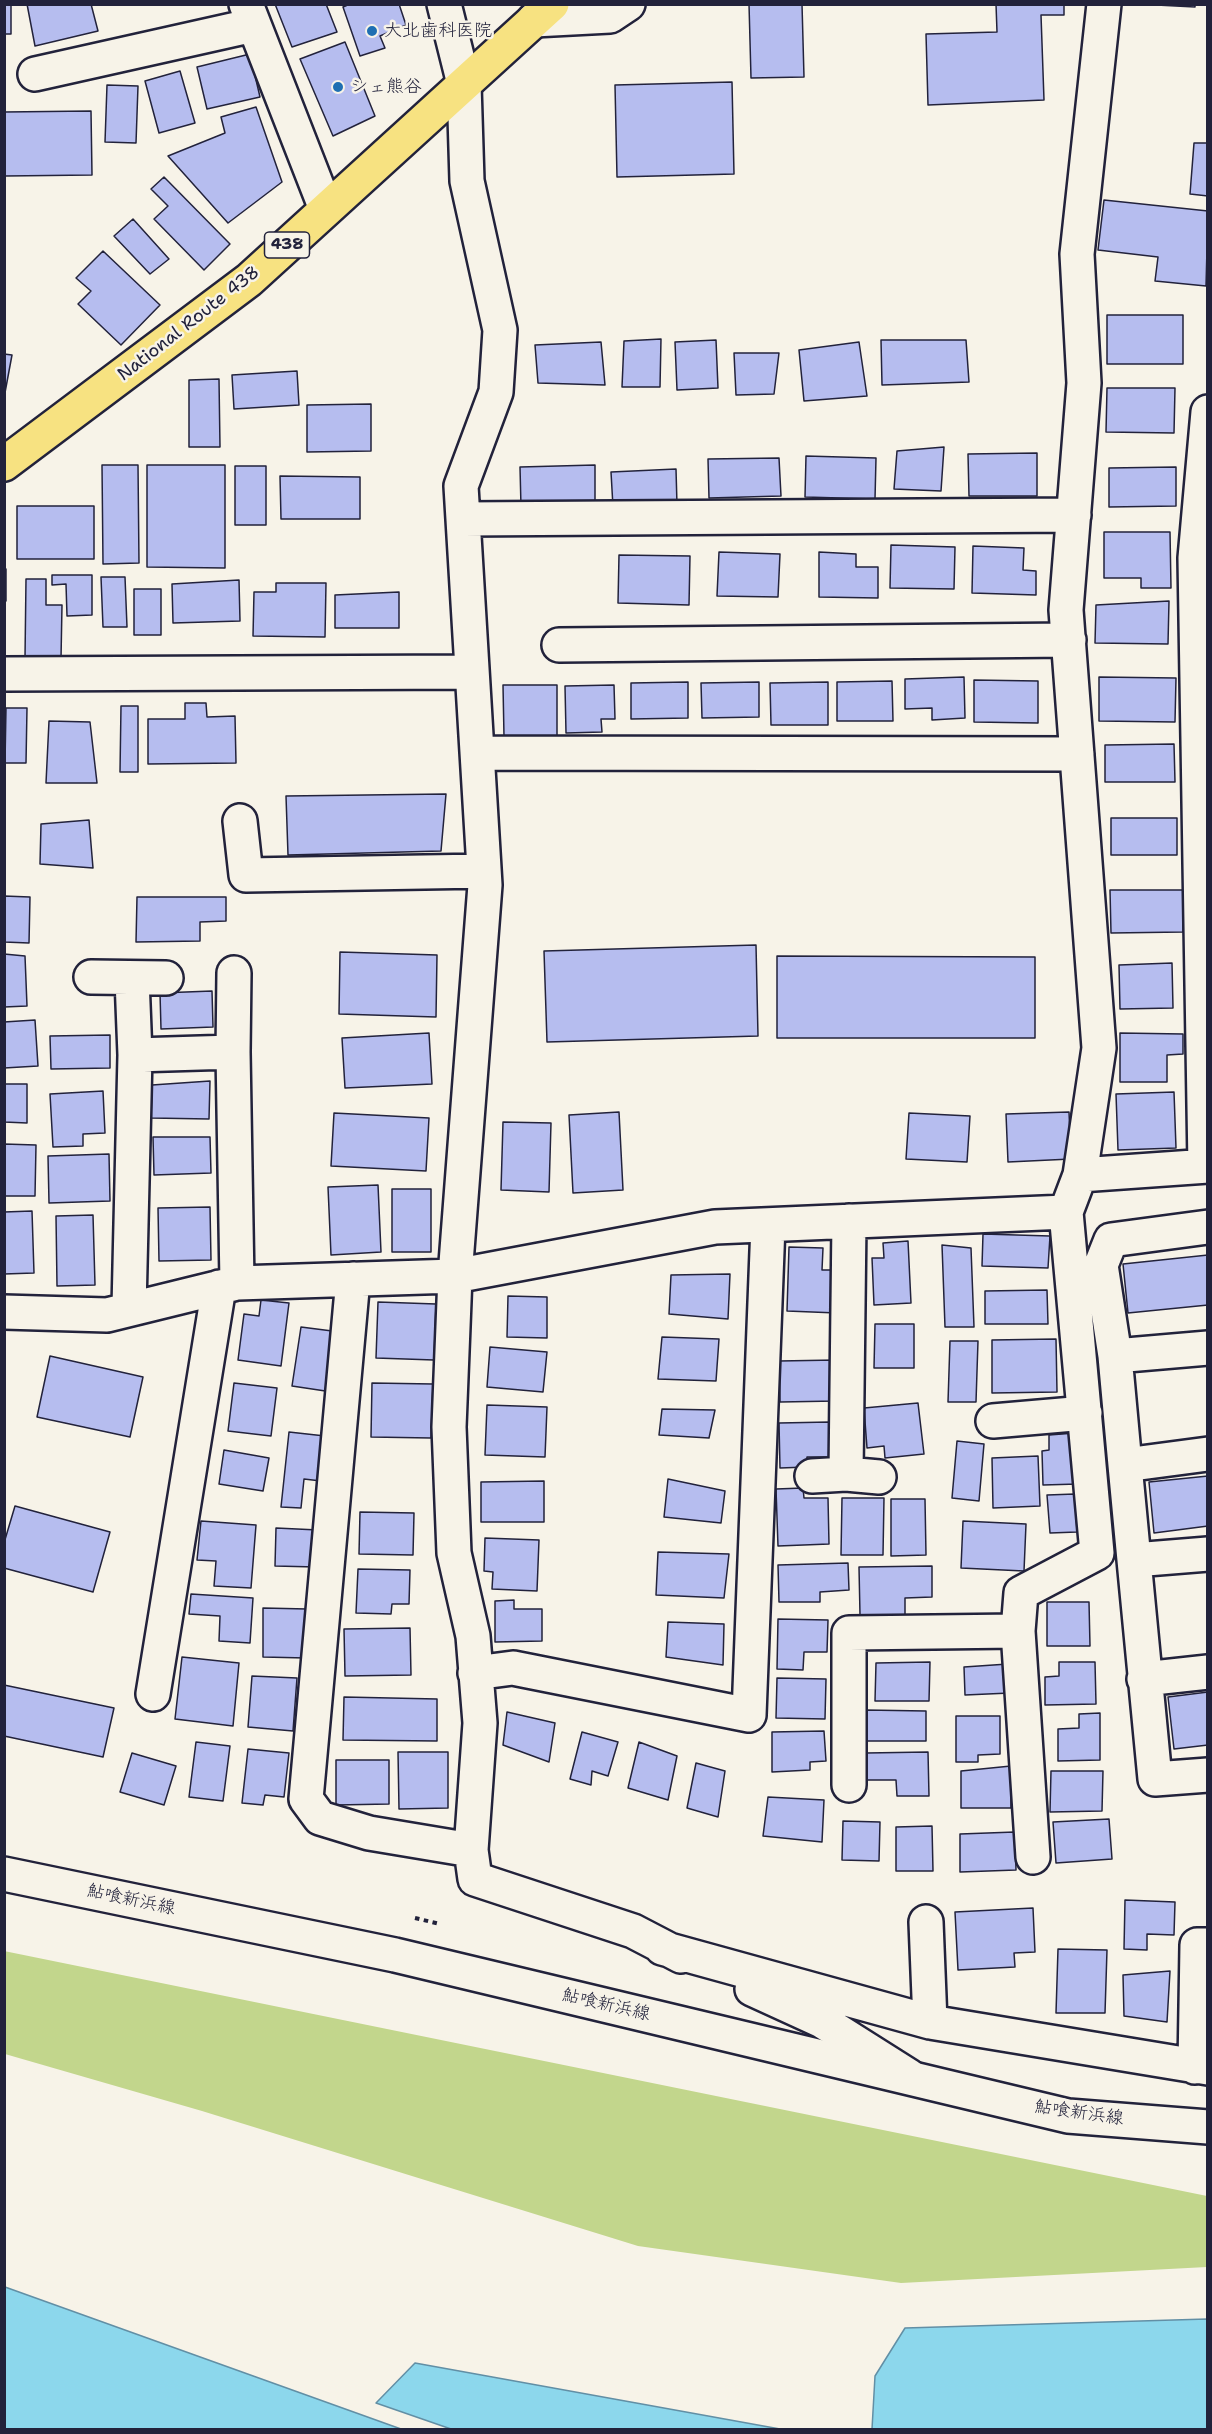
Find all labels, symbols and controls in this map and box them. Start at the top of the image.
place label: 大北歯科医院 [384,20,492,42]
marker: 大北歯科医院 [365,24,379,38]
place label: シェ熊谷 [350,76,422,98]
marker: シェ熊谷 [331,80,345,94]
road number: 438 [264,232,310,258]
street label: National Route 438 [114,262,264,386]
street label: 鮎喰新浜線 [85,1880,177,1920]
street label: 鮎喰新浜線 [560,1984,652,2026]
street label: 鮎喰新浜線 [1033,2096,1125,2130]

